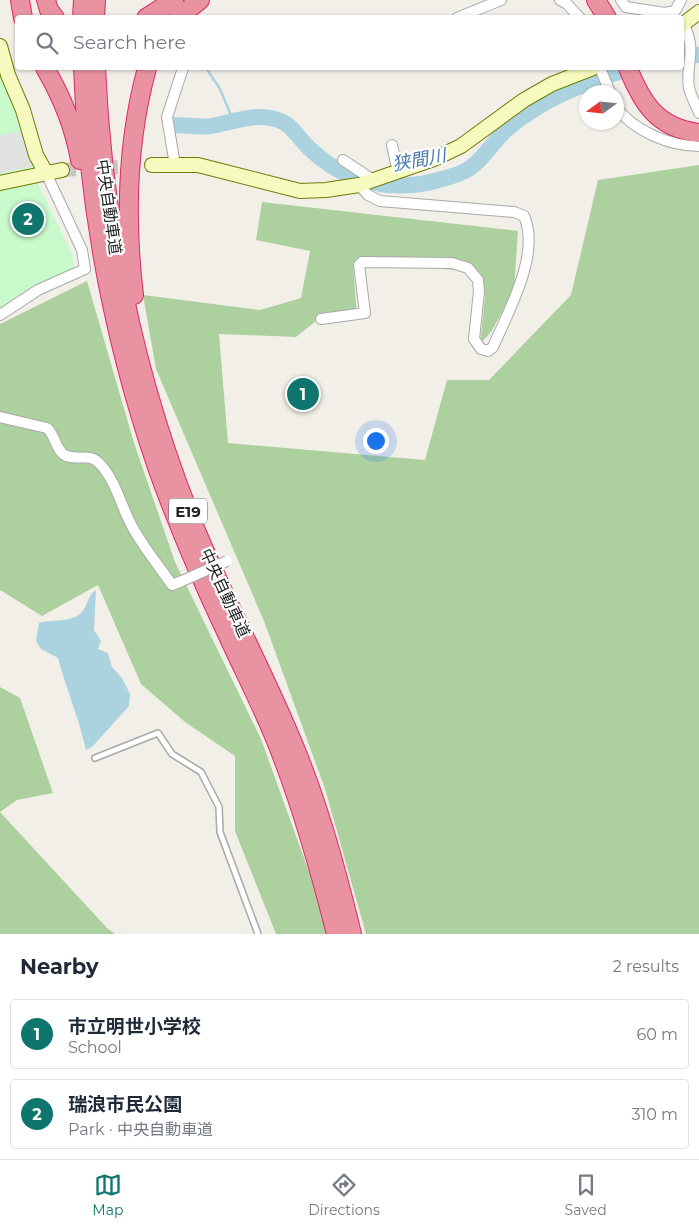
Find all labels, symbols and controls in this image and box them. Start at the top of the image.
search box [15,15,684,70]
icon: search [33,29,61,57]
text: Search here [73,31,186,54]
north arrow [579,85,624,130]
water label: 狭間川 [391,144,449,176]
street label: 中央自動車道 [93,158,125,256]
pin: 2 [12,200,44,238]
pin: 1 [287,375,319,413]
your location [363,428,389,454]
road number: E19 [169,498,207,524]
street label: 中央自動車道 [196,545,254,641]
text: Nearby [20,954,99,979]
text: 2 results [613,957,679,976]
text: 市立明世小学校 [68,1015,201,1038]
text: 1 [34,1025,40,1044]
text: 60 m [636,1025,678,1044]
text: School [68,1038,122,1057]
text: 瑞浪市民公園 [68,1093,182,1116]
text: 2 [32,1105,42,1124]
text: 310 m [631,1105,678,1124]
text: Park · 中央自動車道 [68,1120,213,1139]
tab: Map [92,1171,123,1219]
tab: Directions [308,1171,380,1219]
tab: Saved [565,1171,607,1219]

